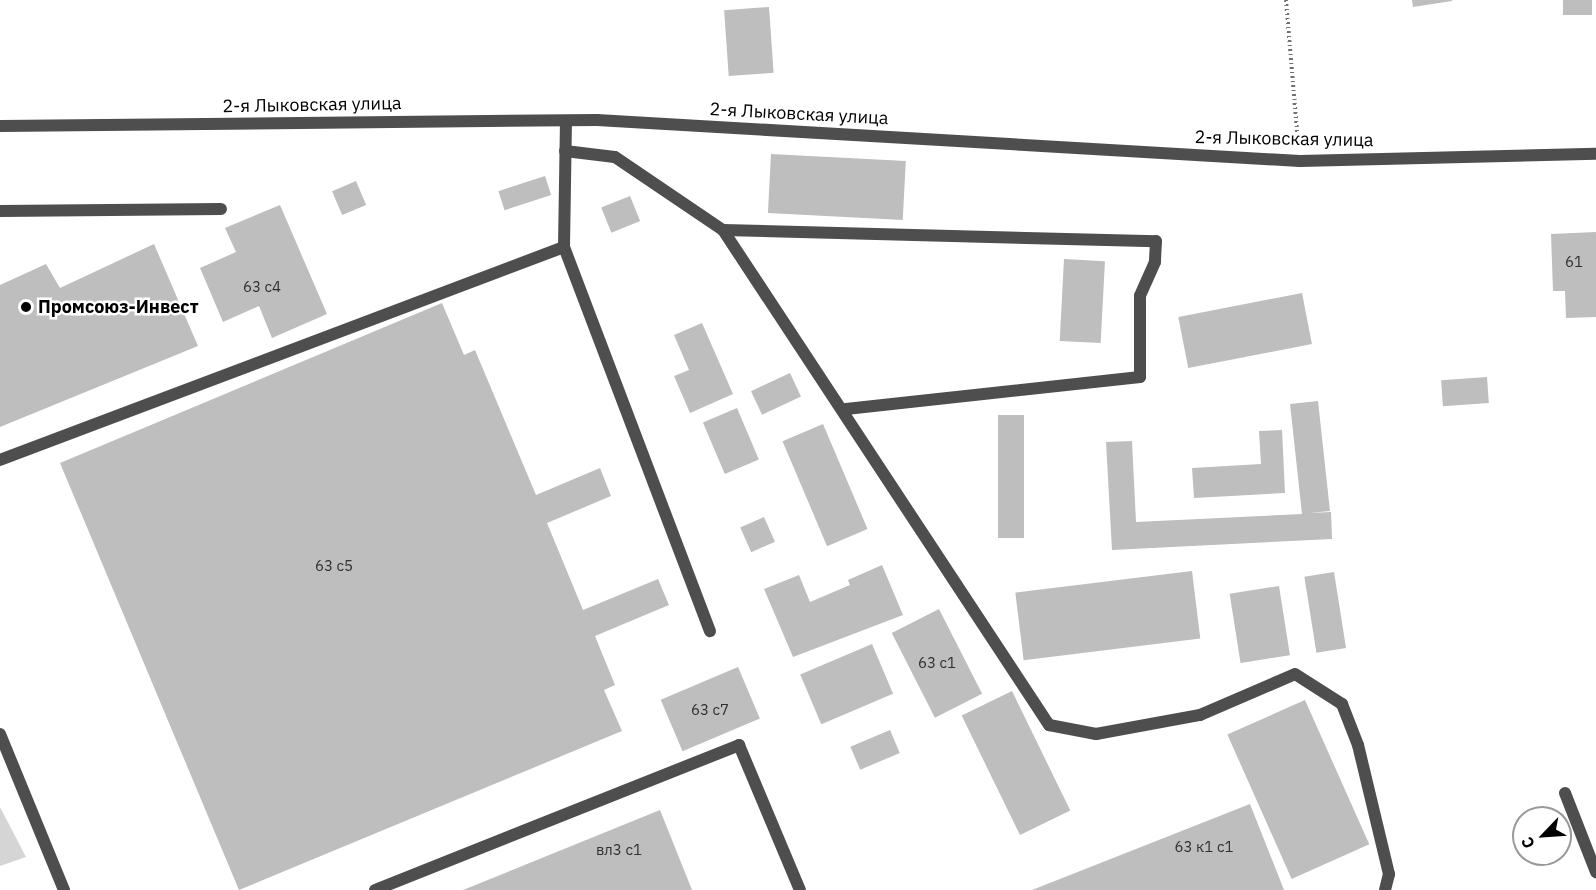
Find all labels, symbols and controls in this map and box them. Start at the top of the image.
street label: 2-я Лыковская улица [222,93,402,117]
street label: 2-я Лыковская улица [709,99,889,129]
street label: 2-я Лыковская улица [1194,127,1374,151]
house number: 61 [1565,253,1583,271]
house number: 63 с4 [243,278,281,296]
place label: Промсоюз-Инвест [38,296,199,318]
marker: Промсоюз-Инвест [19,300,33,314]
house number: 63 с5 [315,557,353,575]
house number: 63 с1 [918,654,956,672]
house number: 63 с7 [691,701,729,719]
north arrow [1512,806,1572,866]
text: С [1516,834,1539,852]
house number: 63 к1 с1 [1175,838,1233,856]
house number: вл3 с1 [596,841,642,859]

